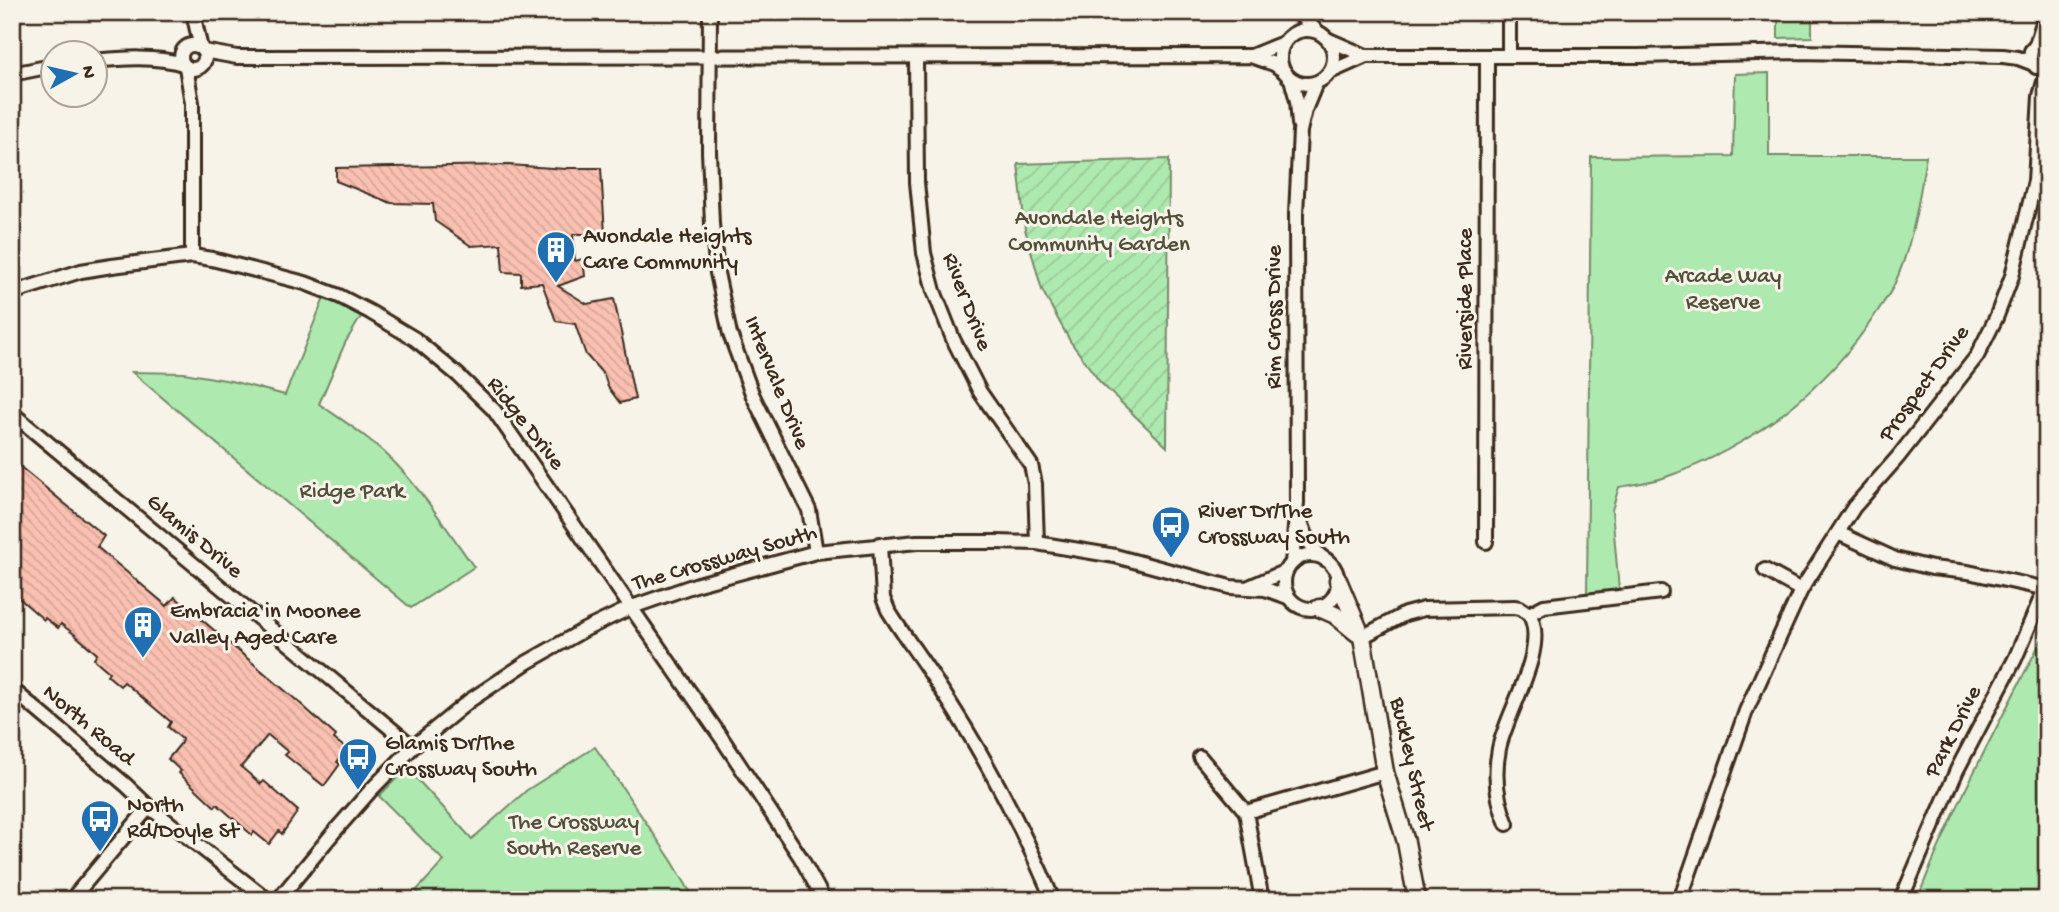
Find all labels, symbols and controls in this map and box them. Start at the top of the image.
north arrow [38,38,108,108]
text: N [75,64,100,80]
park label: Avondale Heights Community Garden [1008,206,1190,259]
place label: Avondale Heights Care Community [583,224,752,277]
street label: Riverside Place [1453,227,1480,370]
building icon: Avondale Heights Care Community [535,229,577,284]
street label: Rim Cross Drive [1262,244,1289,389]
street label: River Drive [935,249,997,356]
park label: Arcade Way Reserve [1665,264,1781,317]
street label: Intervale Drive [737,312,815,455]
street label: Prospect Drive [1873,320,1977,448]
street label: Ridge Drive [480,372,571,477]
park label: Ridge Park [300,479,407,506]
street label: Glamis Drive [140,489,249,586]
place label: River Dr/The Crossway South [1198,499,1350,552]
bus stop icon: River Dr/The Crossway South [1150,504,1192,559]
street label: The Crossway South [628,520,820,599]
place label: Embracia in Moonee Valley Aged Care [169,599,362,652]
building icon: Embracia in Moonee Valley Aged Care [122,604,164,659]
street label: North Road [36,679,141,773]
street label: Park Drive [1919,681,1989,783]
street label: Buckley Street [1382,694,1440,835]
place label: Glamis Dr/The Crossway South [385,731,537,784]
bus stop icon: Glamis Dr/The Crossway South [337,736,379,791]
place label: North Rd/Doyle St [127,793,240,846]
bus stop icon: North Rd/Doyle St [79,798,121,853]
park label: The Crossway South Reserve [506,810,643,863]

